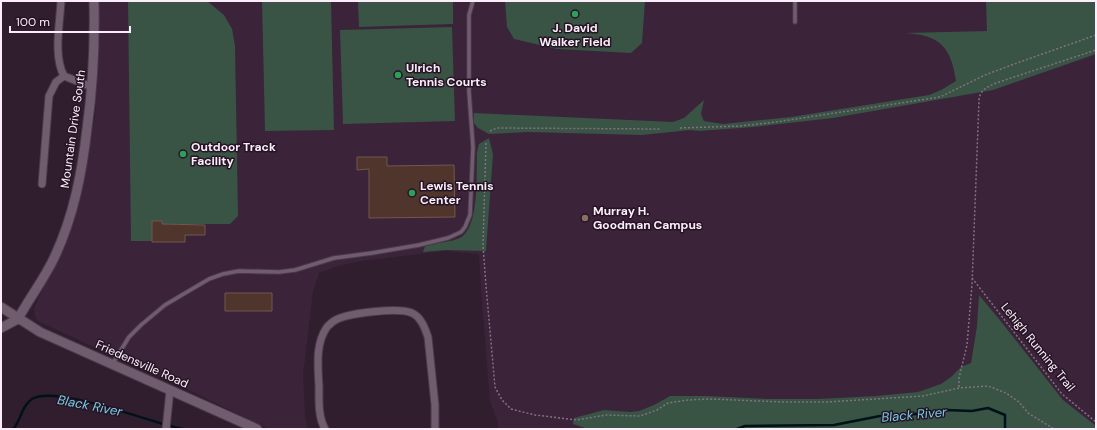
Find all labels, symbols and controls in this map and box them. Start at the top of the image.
scale bar [10,8,130,34]
marker: J. David Walker Field [570,9,580,19]
text: 100 m [16,14,50,30]
place label: J. David Walker Field [539,20,611,50]
place label: Ulrich Tennis Courts [406,60,487,90]
street label: Mountain Drive South [57,69,89,189]
marker: Ulrich Tennis Courts [393,70,403,80]
place label: Outdoor Track Facility [191,139,276,169]
marker: Outdoor Track Facility [178,149,188,159]
place label: Lewis Tennis Center [420,178,494,208]
marker: Lewis Tennis Center [407,188,417,198]
place label: Murray H. Goodman Campus [593,203,702,233]
marker: Murray H. Goodman Campus [580,213,590,223]
street label: Lehigh Running Trail [997,299,1079,395]
street label: Friedensville Road [93,336,191,392]
water label: Black River [56,391,125,420]
water label: Black River [881,403,949,426]

